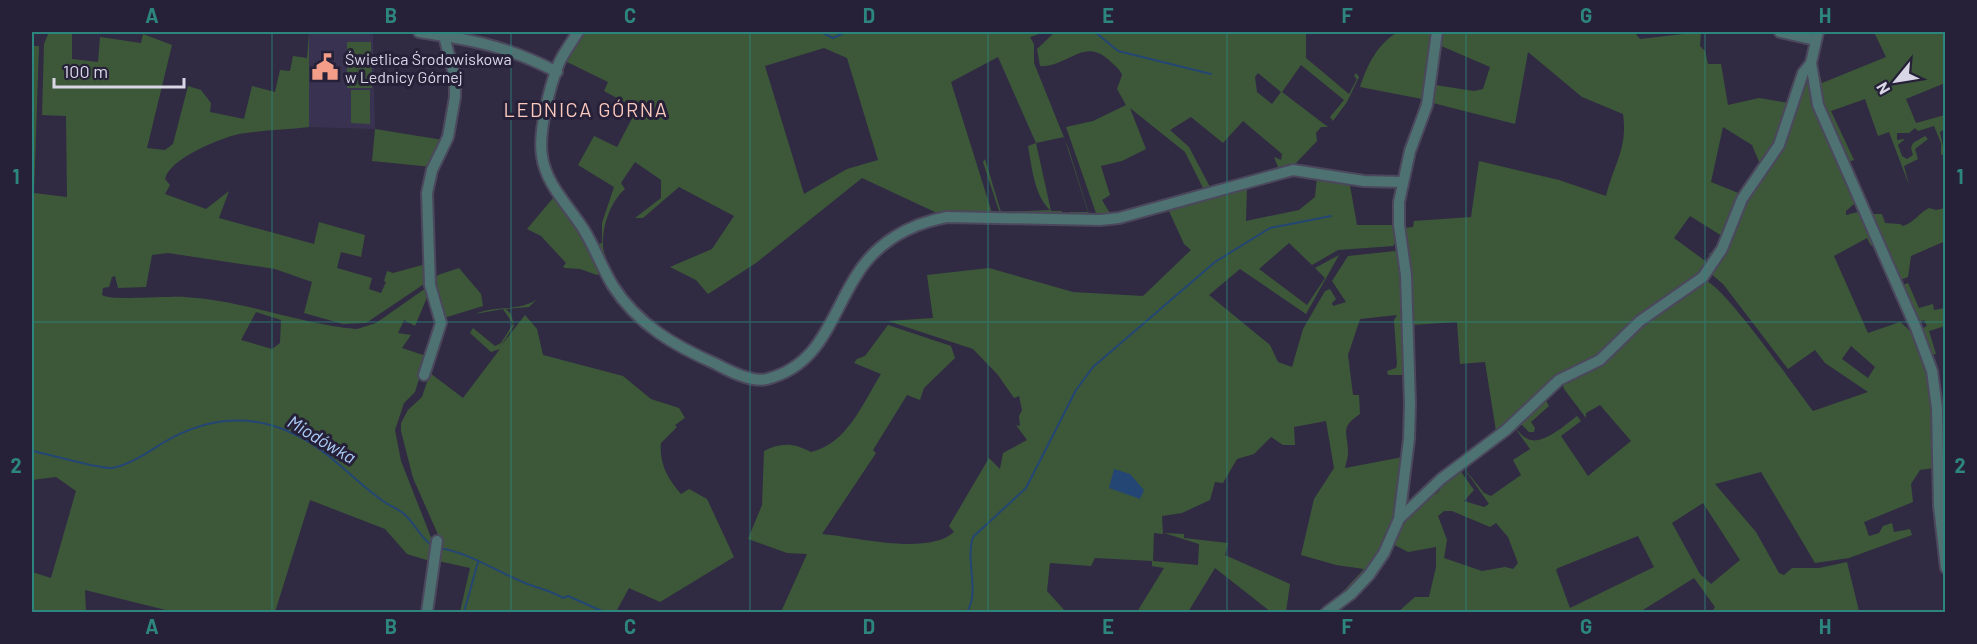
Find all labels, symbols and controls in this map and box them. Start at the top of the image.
text: A [145,3,159,27]
text: B [385,3,397,27]
text: C [624,3,636,27]
text: D [863,3,875,27]
text: E [1102,3,1114,27]
text: F [1341,3,1353,27]
text: G [1580,3,1592,27]
text: H [1819,3,1831,27]
place label: Świetlica Środowiskowa w Lednicy Górnej [345,49,512,86]
scale bar [54,51,184,89]
north arrow [1866,51,1926,111]
public building icon: Świetlica Środowiskowa w Lednicy Górnej [310,52,340,82]
text: 100 m [63,60,108,82]
text: N [1872,79,1893,98]
district label: LEDNICA GÓRNA [504,97,668,121]
text: 1 [12,164,20,188]
text: 1 [1956,164,1964,188]
water label: Miodówka [284,410,360,468]
text: 2 [10,453,22,477]
text: 2 [1954,453,1966,477]
text: A [145,614,159,638]
text: B [385,614,397,638]
text: C [624,614,636,638]
text: D [863,614,875,638]
text: E [1102,614,1114,638]
text: F [1341,614,1353,638]
text: G [1580,614,1592,638]
text: H [1819,614,1831,638]

